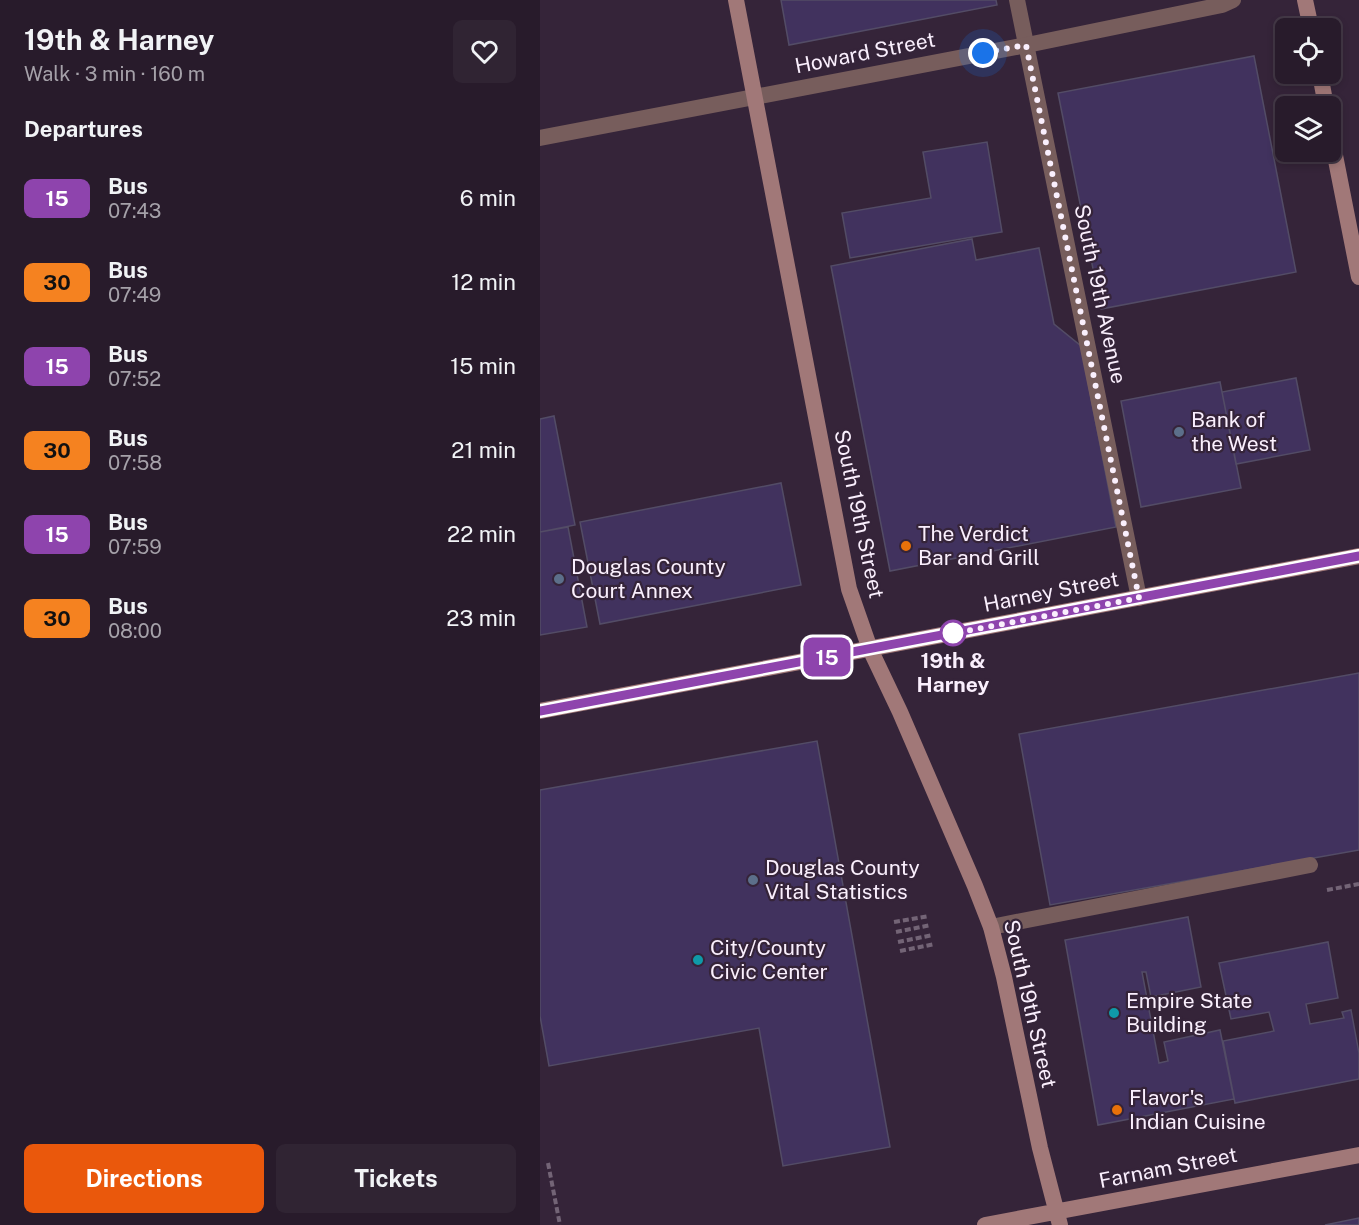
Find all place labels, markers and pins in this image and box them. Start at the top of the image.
place label: Bank of the West [1191,407,1277,456]
marker: Bank of the West [1172,425,1186,439]
place label: The Verdict Bar and Grill [918,521,1040,570]
marker: The Verdict Bar and Grill [899,539,913,553]
place label: Douglas County Court Annex [571,554,726,603]
marker: Douglas County Court Annex [552,572,566,586]
marker: 19th & Harney [940,620,966,646]
place label: 19th & Harney [917,648,990,697]
place label: Douglas County Vital Statistics [765,855,920,904]
marker: Douglas County Vital Statistics [746,873,760,887]
place label: City/County Civic Center [710,935,828,984]
marker: City/County Civic Center [691,953,705,967]
place label: Empire State Building [1126,988,1252,1037]
marker: Empire State Building [1107,1006,1121,1020]
place label: Flavor's Indian Cuisine [1129,1085,1266,1134]
marker: Flavor's Indian Cuisine [1110,1103,1124,1117]

